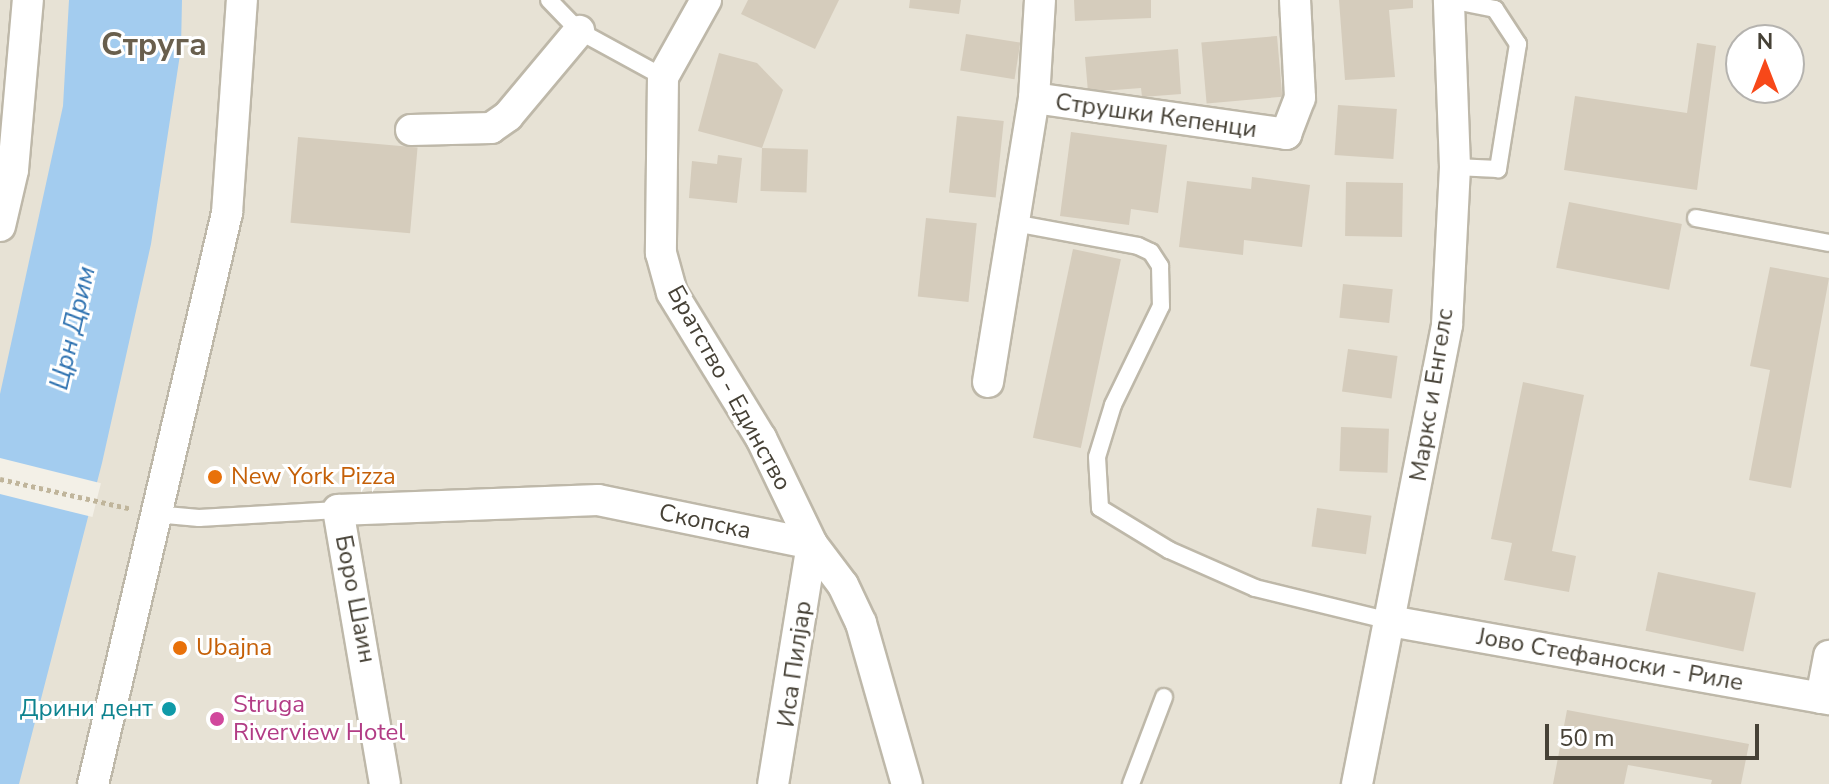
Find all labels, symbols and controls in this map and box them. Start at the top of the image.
north arrow [1725,24,1805,104]
district label: Струга [101,26,207,64]
text: N [1757,27,1773,57]
street label: Струшки Кепенци [1053,88,1259,144]
water label: Црн Дрим [44,263,102,393]
street label: Братство - Единство [661,280,797,496]
street label: Маркс и Енгелс [1404,306,1460,484]
place label: New York Pizza [231,463,396,491]
marker: New York Pizza [206,468,224,486]
street label: Скопска [656,498,754,546]
street label: Боро Шаин [328,533,382,665]
street label: Иса Пилјар [772,599,818,729]
street label: Јово Стефаноски - Риле [1475,622,1745,698]
place label: Ubajna [196,634,272,662]
marker: Ubajna [171,639,189,657]
place label: Struga Riverview Hotel [233,691,405,747]
place label: Дрини дент [20,695,153,723]
marker: Дрини дент [160,700,178,718]
scale bar [1549,708,1763,758]
marker: Struga Riverview Hotel [208,710,226,728]
text: 50 m [1559,722,1615,754]

